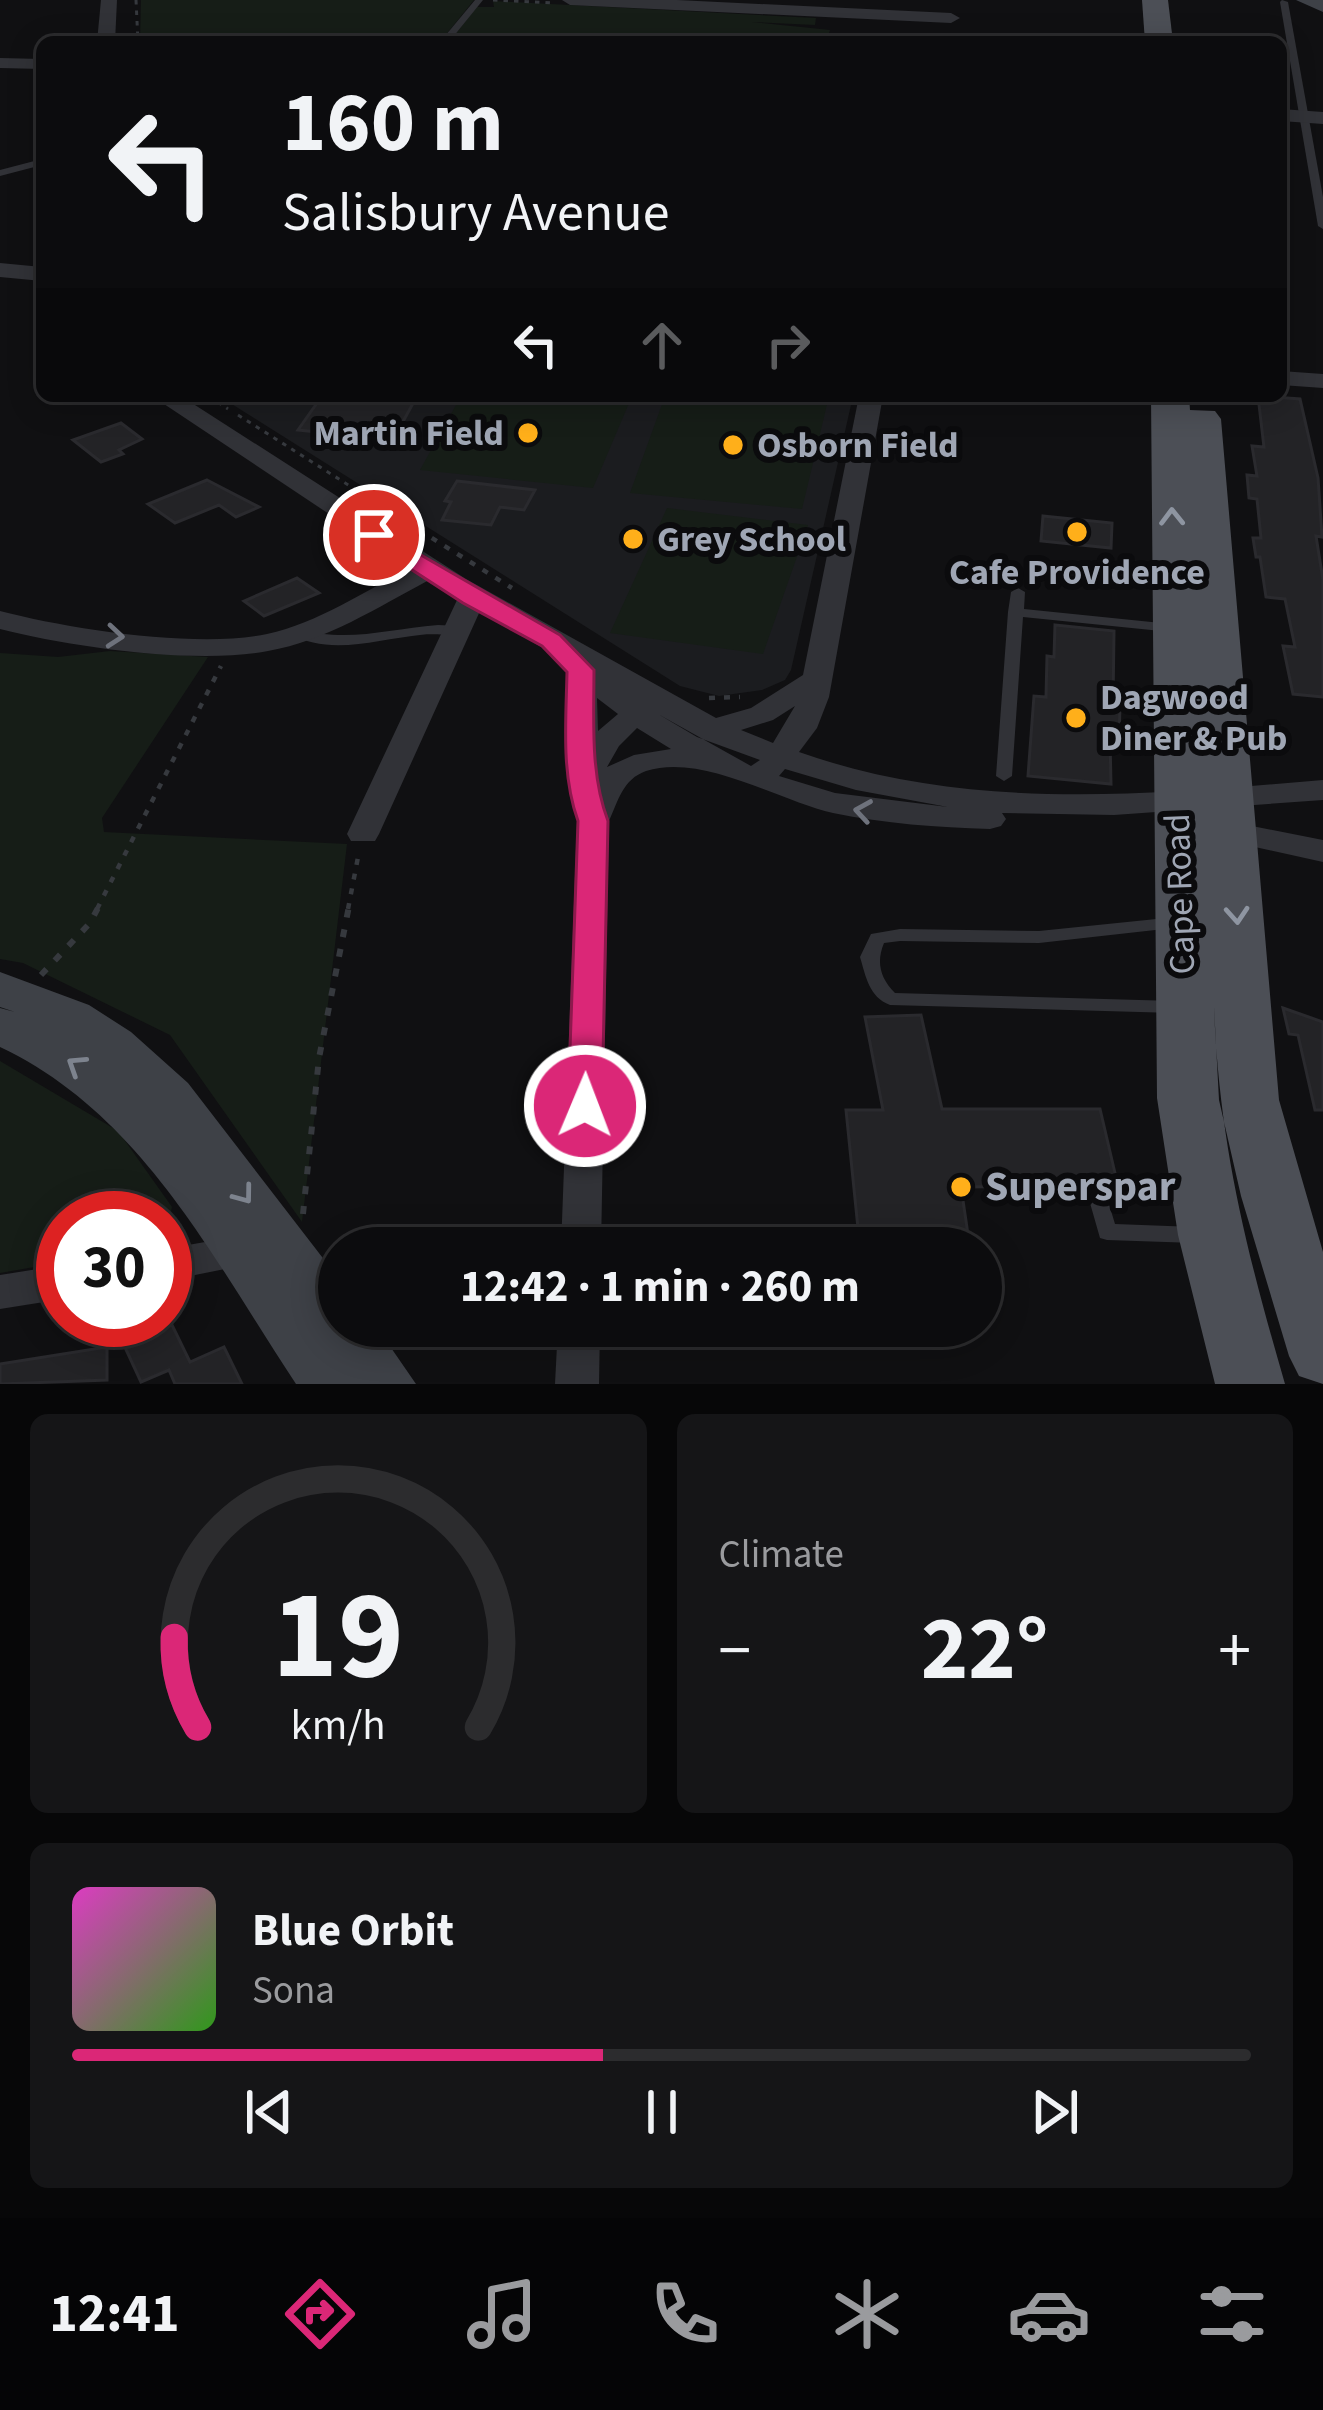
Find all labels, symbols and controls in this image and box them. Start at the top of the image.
text: 160 m [282,64,504,184]
icon: left [84,84,240,240]
text: Salisbury Avenue [282,175,670,252]
icon: left [503,312,569,378]
icon: ahead [629,312,695,378]
icon: right [755,312,821,378]
place label: Martin Field [313,408,504,459]
marker: Martin Field [515,420,541,446]
place label: Osborn Field [757,420,959,471]
marker: Osborn Field [720,432,746,458]
pin [323,484,425,586]
icon: arrive [341,502,407,568]
one-way arrow [1159,507,1185,526]
place label: Grey School [657,514,846,565]
marker: Cafe Providence [1064,519,1090,545]
marker: Grey School [620,526,646,552]
place label: Cafe Providence [949,547,1205,598]
one-way arrow [106,623,125,649]
place label: Dagwood Diner & Pub [1100,672,1287,764]
marker: Dagwood Diner & Pub [1063,705,1089,731]
one-way arrow [853,799,873,824]
street label: Cape Road [1152,813,1208,975]
one-way arrow [1223,906,1249,925]
position arrow [522,1043,648,1169]
one-way arrow [67,1057,89,1079]
place label: Superspar [985,1157,1176,1217]
marker: Superspar [948,1174,974,1200]
one-way arrow [229,1182,251,1203]
speed limit sign: 30 [36,1191,192,1347]
text: 12:42 · 1 min · 260 m [460,1255,860,1319]
text: Climate [719,1527,844,1583]
text: 19 [272,1548,404,1726]
text: 22° [921,1586,1049,1714]
text: − [719,1604,751,1698]
text: + [1218,1604,1251,1698]
text: km/h [291,1694,386,1755]
text: Blue Orbit [252,1899,454,1963]
text: Sona [252,1963,335,2019]
icon: previous [236,2079,302,2145]
icon: pause [629,2079,695,2145]
icon: next [1022,2079,1088,2145]
icon: directions [278,2272,362,2356]
icon: music [460,2272,544,2356]
icon: phone [643,2272,727,2356]
icon: climate [825,2272,909,2356]
icon: car [1007,2272,1091,2356]
icon: filters [1190,2272,1274,2356]
text: 12:41 [49,2276,179,2353]

